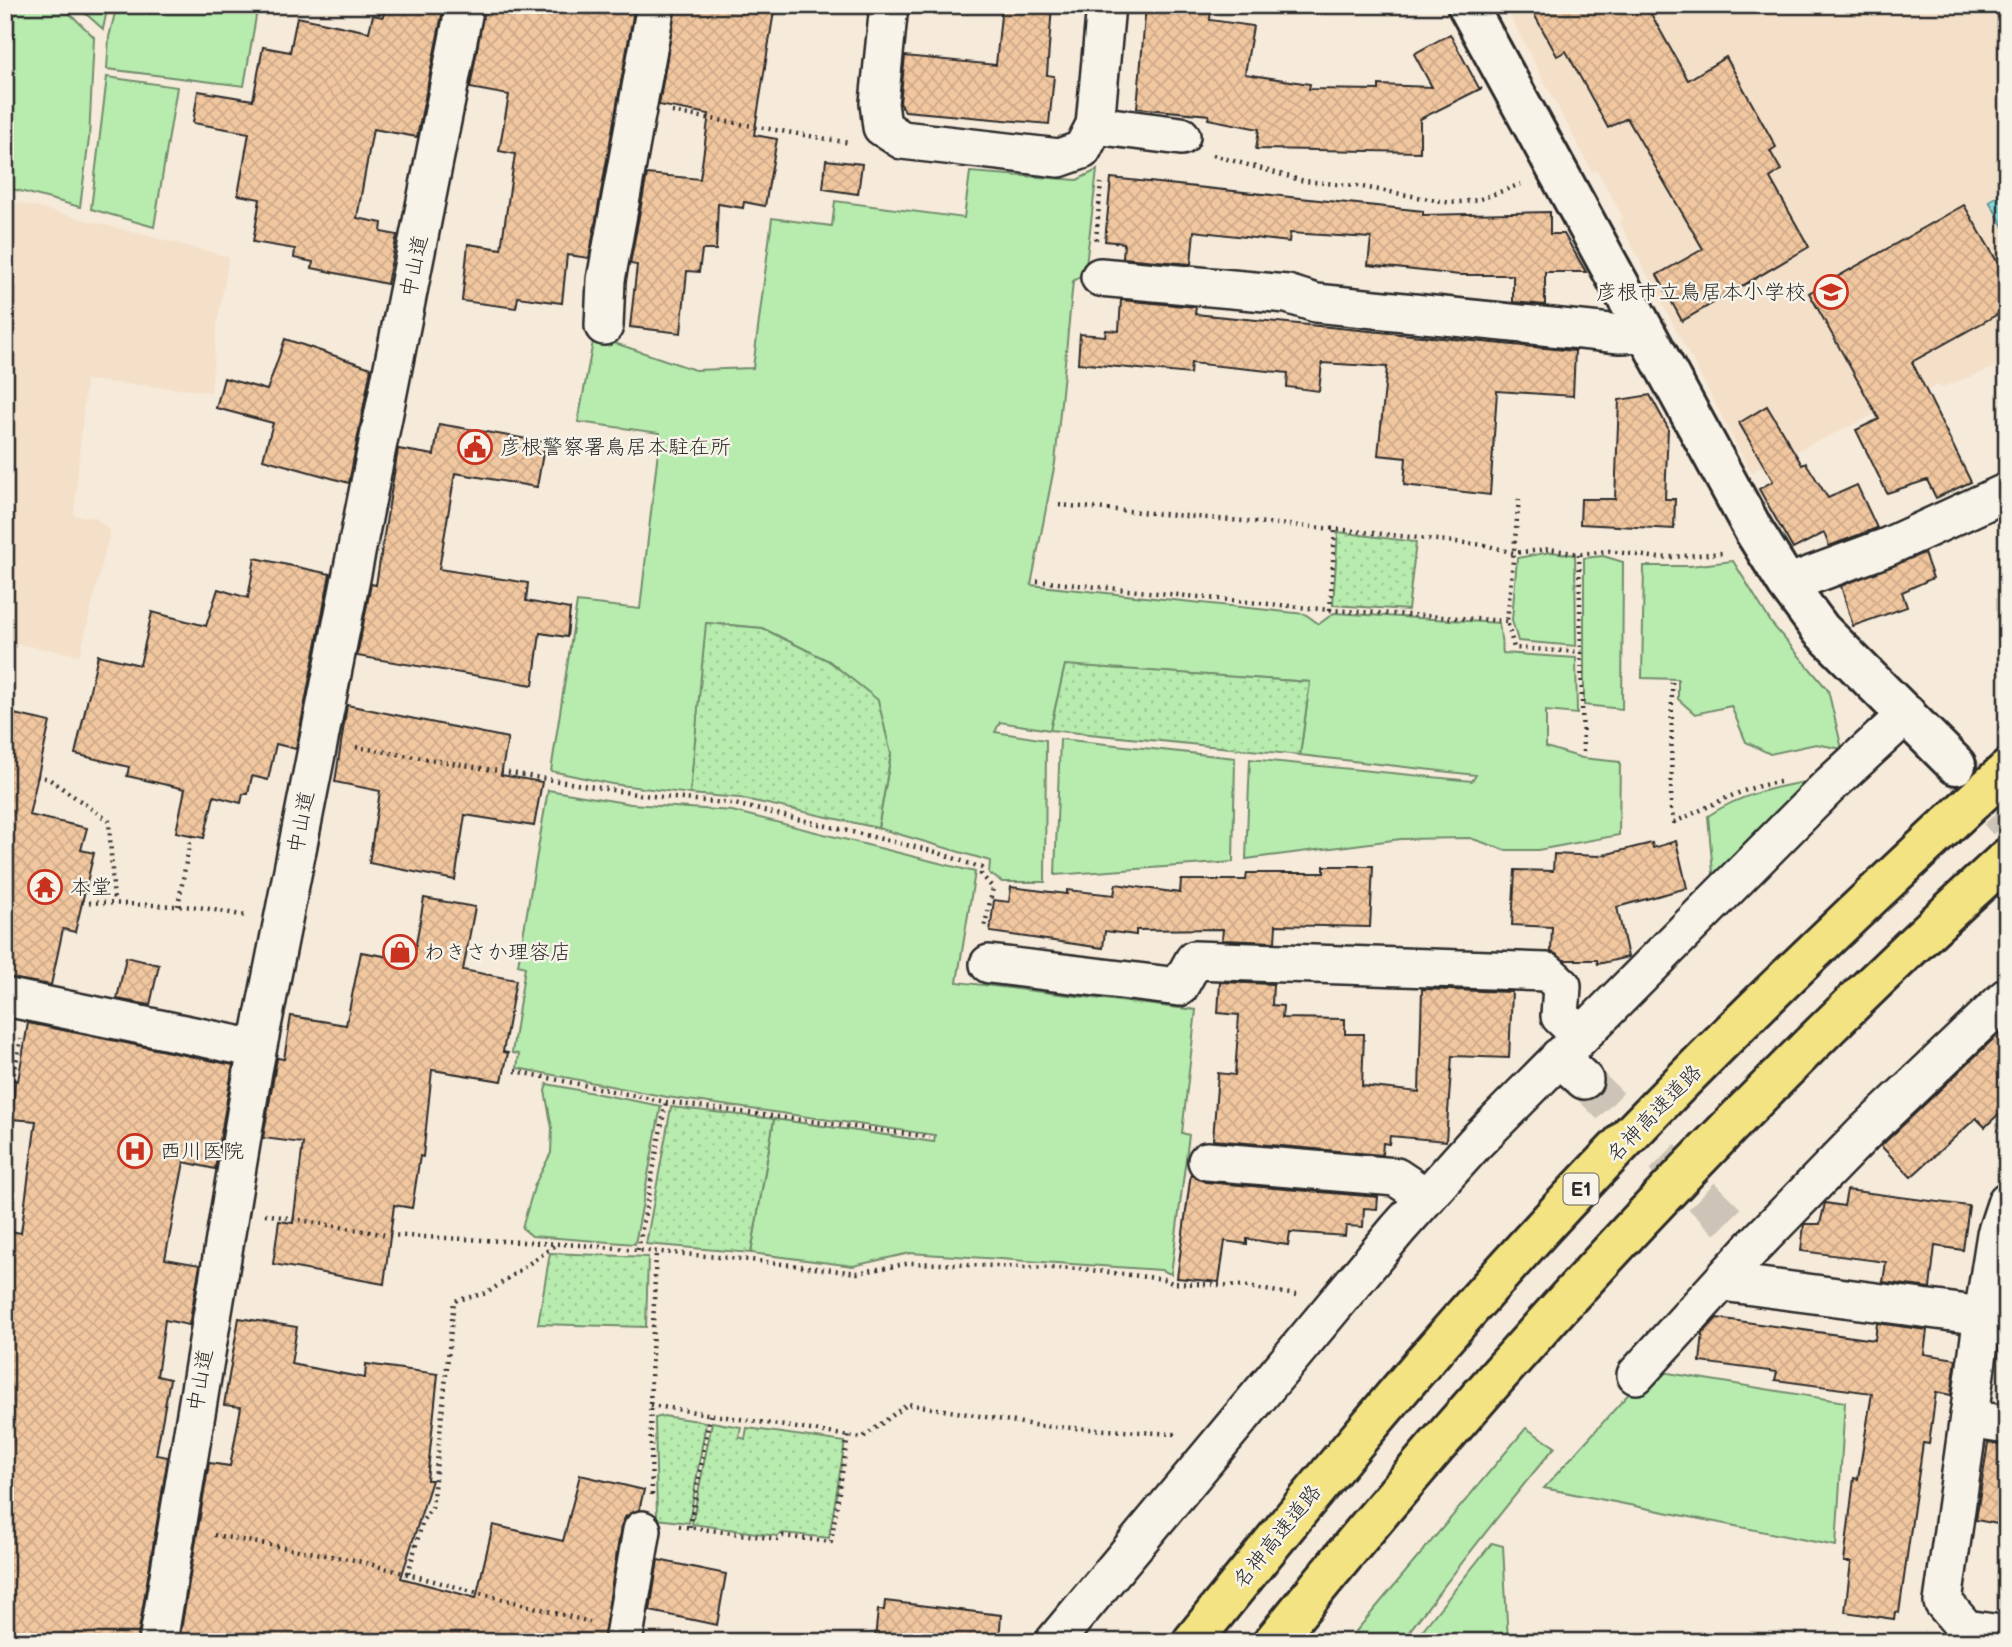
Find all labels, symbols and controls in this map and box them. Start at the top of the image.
street label: 中山道 [396,233,433,300]
school or university icon: 彦根市立鳥居本小学校 [1812,273,1850,311]
place label: 彦根市立鳥居本小学校 [1596,280,1806,305]
public building icon: 彦根警察署鳥居本駐在所 [456,428,494,466]
place label: 彦根警察署鳥居本駐在所 [500,435,731,460]
street label: 中山道 [283,789,320,855]
temple icon: 本堂 [26,868,64,906]
place label: 本堂 [70,875,112,900]
shop icon: わきさか理容店 [381,933,419,971]
place label: わきさか理容店 [424,940,571,965]
street label: 名神高速道路 [1602,1059,1707,1167]
hospital icon: 西川医院 [116,1132,154,1170]
place label: 西川医院 [160,1139,244,1164]
road number: E1 [1564,1174,1598,1204]
street label: 中山道 [183,1347,218,1413]
street label: 名神高速道路 [1228,1479,1327,1593]

